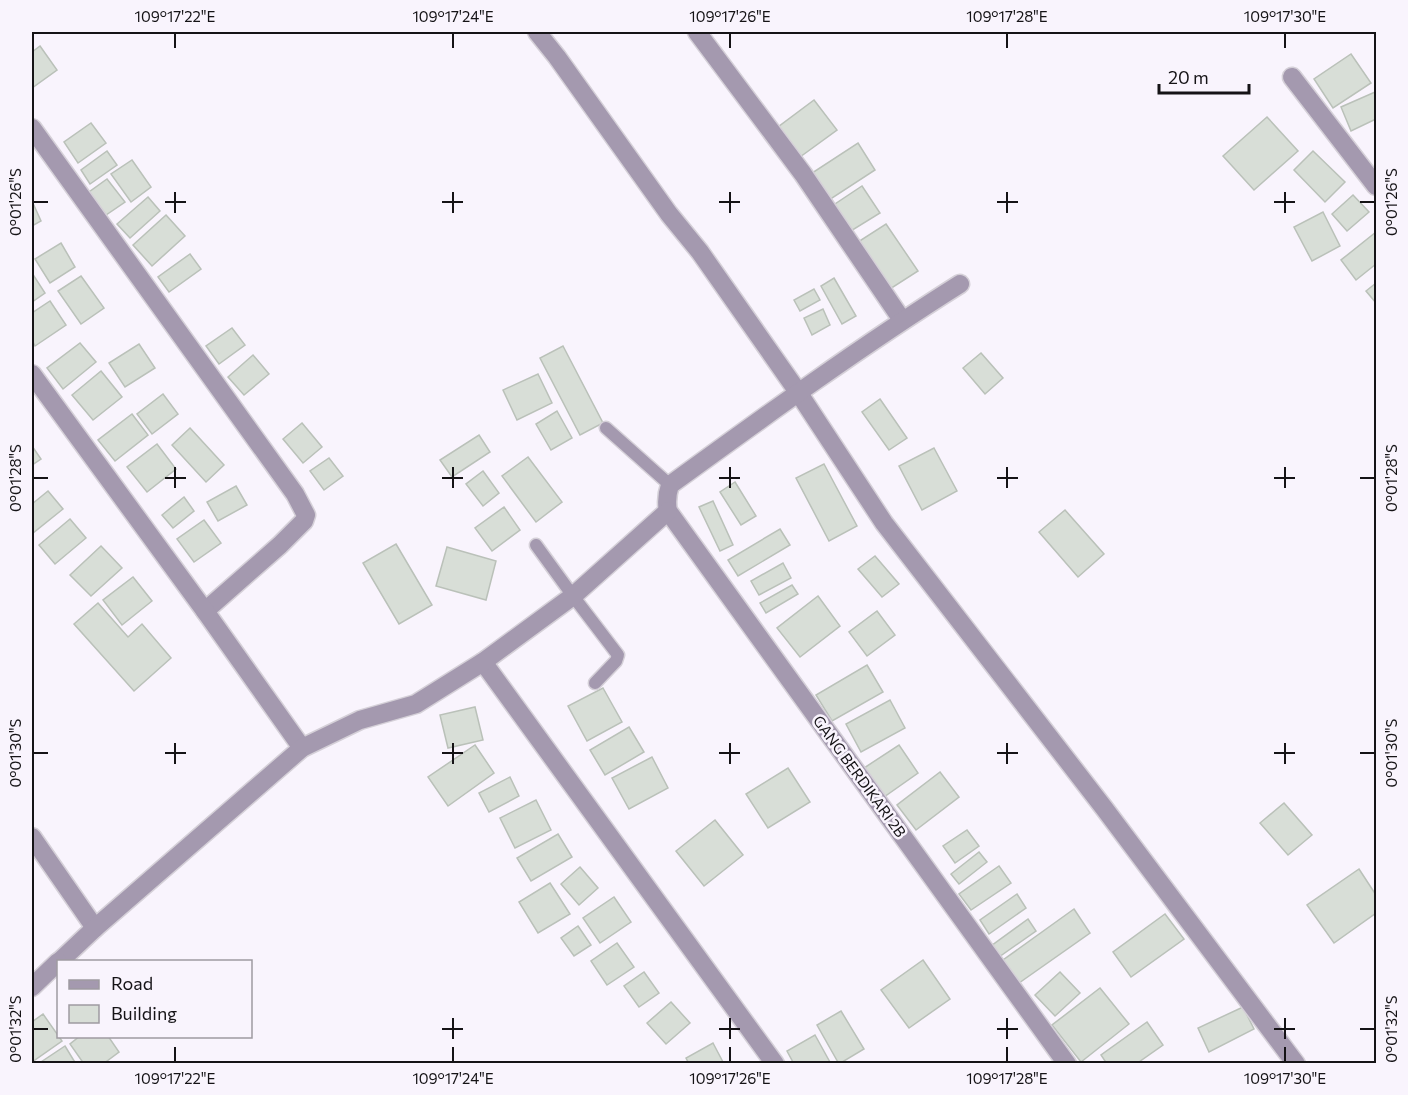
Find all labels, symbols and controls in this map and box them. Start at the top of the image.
text: 109°17'22"E [135,7,215,25]
text: 109°17'24"E [412,7,494,25]
text: 109°17'26"E [689,7,771,25]
text: 109°17'28"E [966,7,1048,25]
text: 109°17'30"E [1244,7,1326,25]
scale bar [1159,57,1249,95]
text: 20 m [1168,66,1209,88]
text: 0°01'26"S [6,168,24,236]
text: 0°01'26"S [1382,168,1400,236]
text: 0°01'28"S [6,444,24,512]
text: 0°01'28"S [1382,444,1400,512]
street label: GANG BERDIKARI 2B [810,712,910,841]
text: 0°01'30"S [6,718,24,787]
text: 0°01'30"S [1382,718,1400,787]
legend [57,960,252,1038]
text: Road [111,972,153,994]
text: 0°01'32"S [6,995,24,1063]
text: 0°01'32"S [1382,995,1400,1063]
text: Building [111,1002,177,1024]
text: 109°17'22"E [135,1069,215,1087]
text: 109°17'24"E [412,1069,494,1087]
text: 109°17'26"E [689,1069,771,1087]
text: 109°17'28"E [966,1069,1048,1087]
text: 109°17'30"E [1244,1069,1326,1087]

